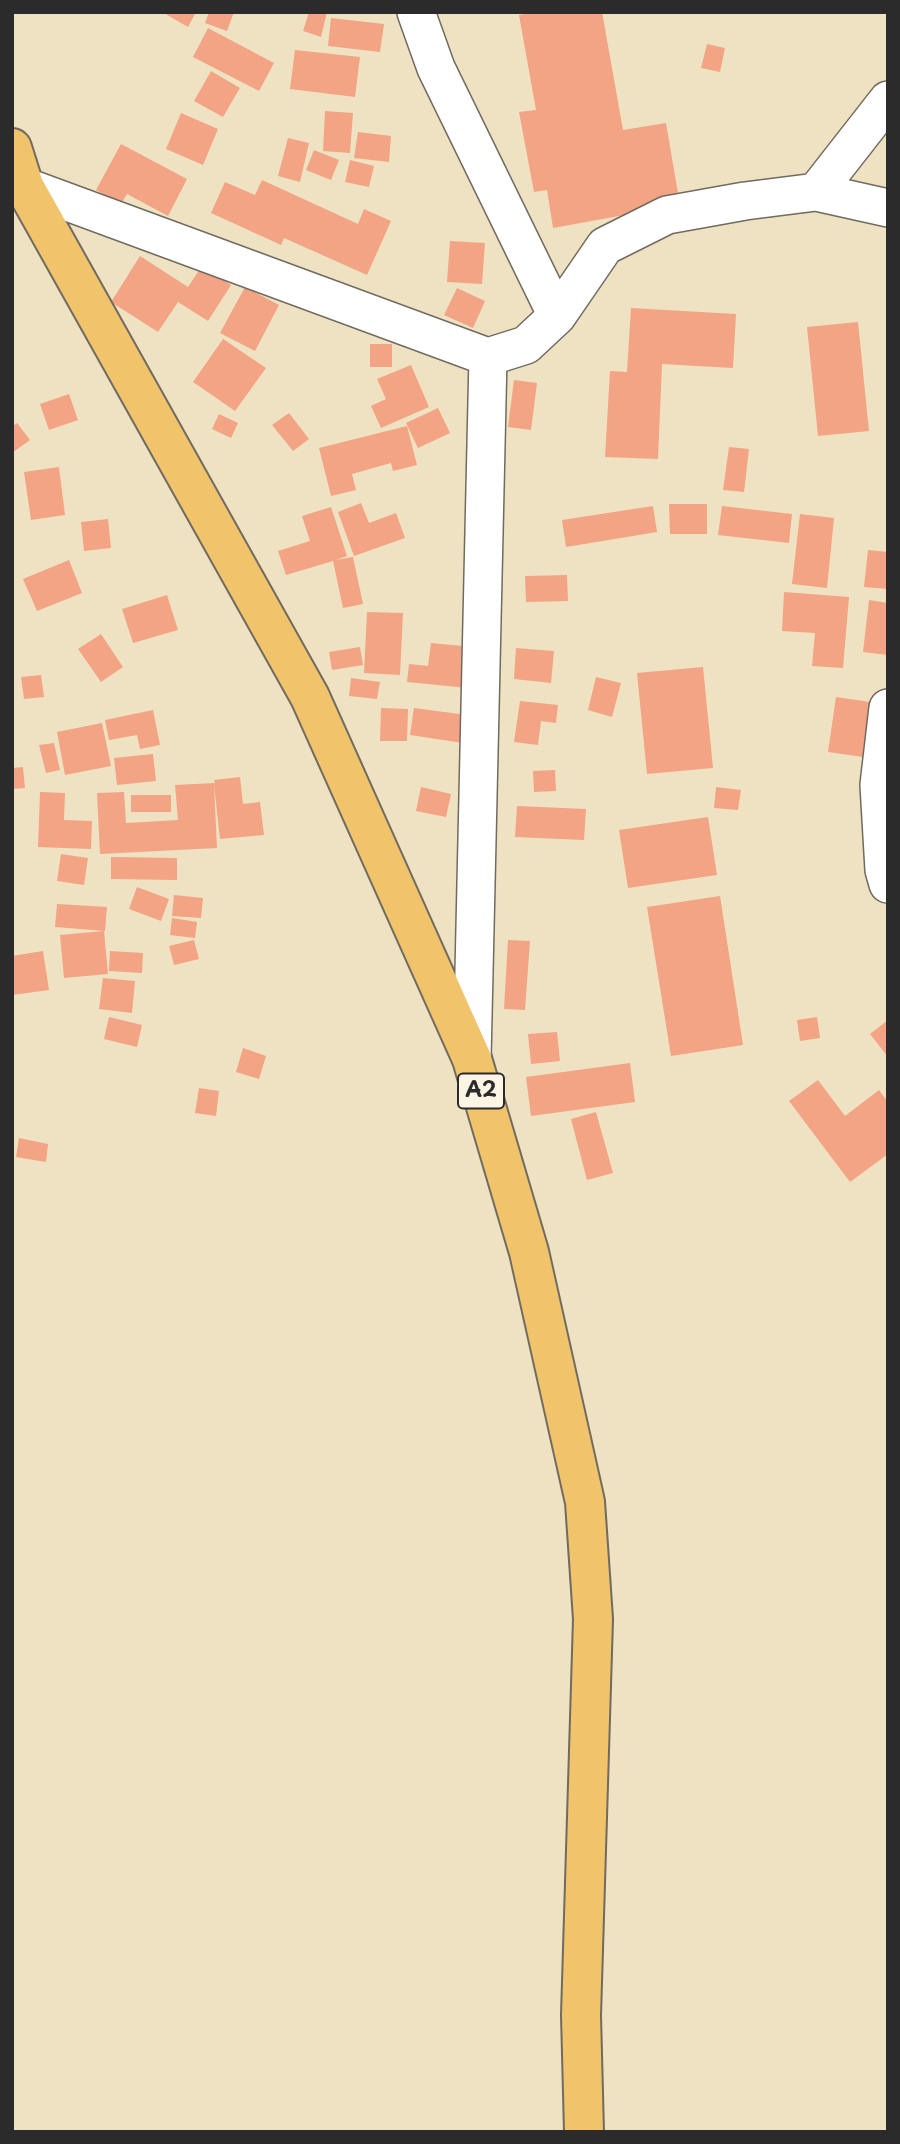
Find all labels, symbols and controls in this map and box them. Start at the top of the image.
road number: A2 [458,1074,504,1108]

